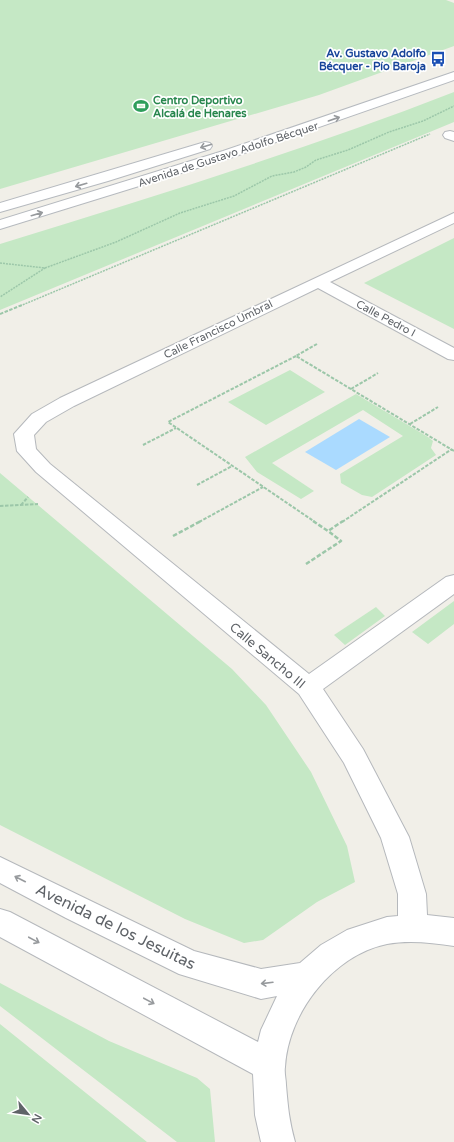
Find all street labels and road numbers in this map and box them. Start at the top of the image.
street label: Avenida de Gustavo Adolfo Bécquer [136,119,321,190]
street label: Calle Francisco Umbral [162,297,275,361]
street label: Calle Pedro I [354,297,418,340]
street label: Calle Sancho III [226,619,309,692]
street label: Avenida de los Jesuitas [32,879,199,974]

